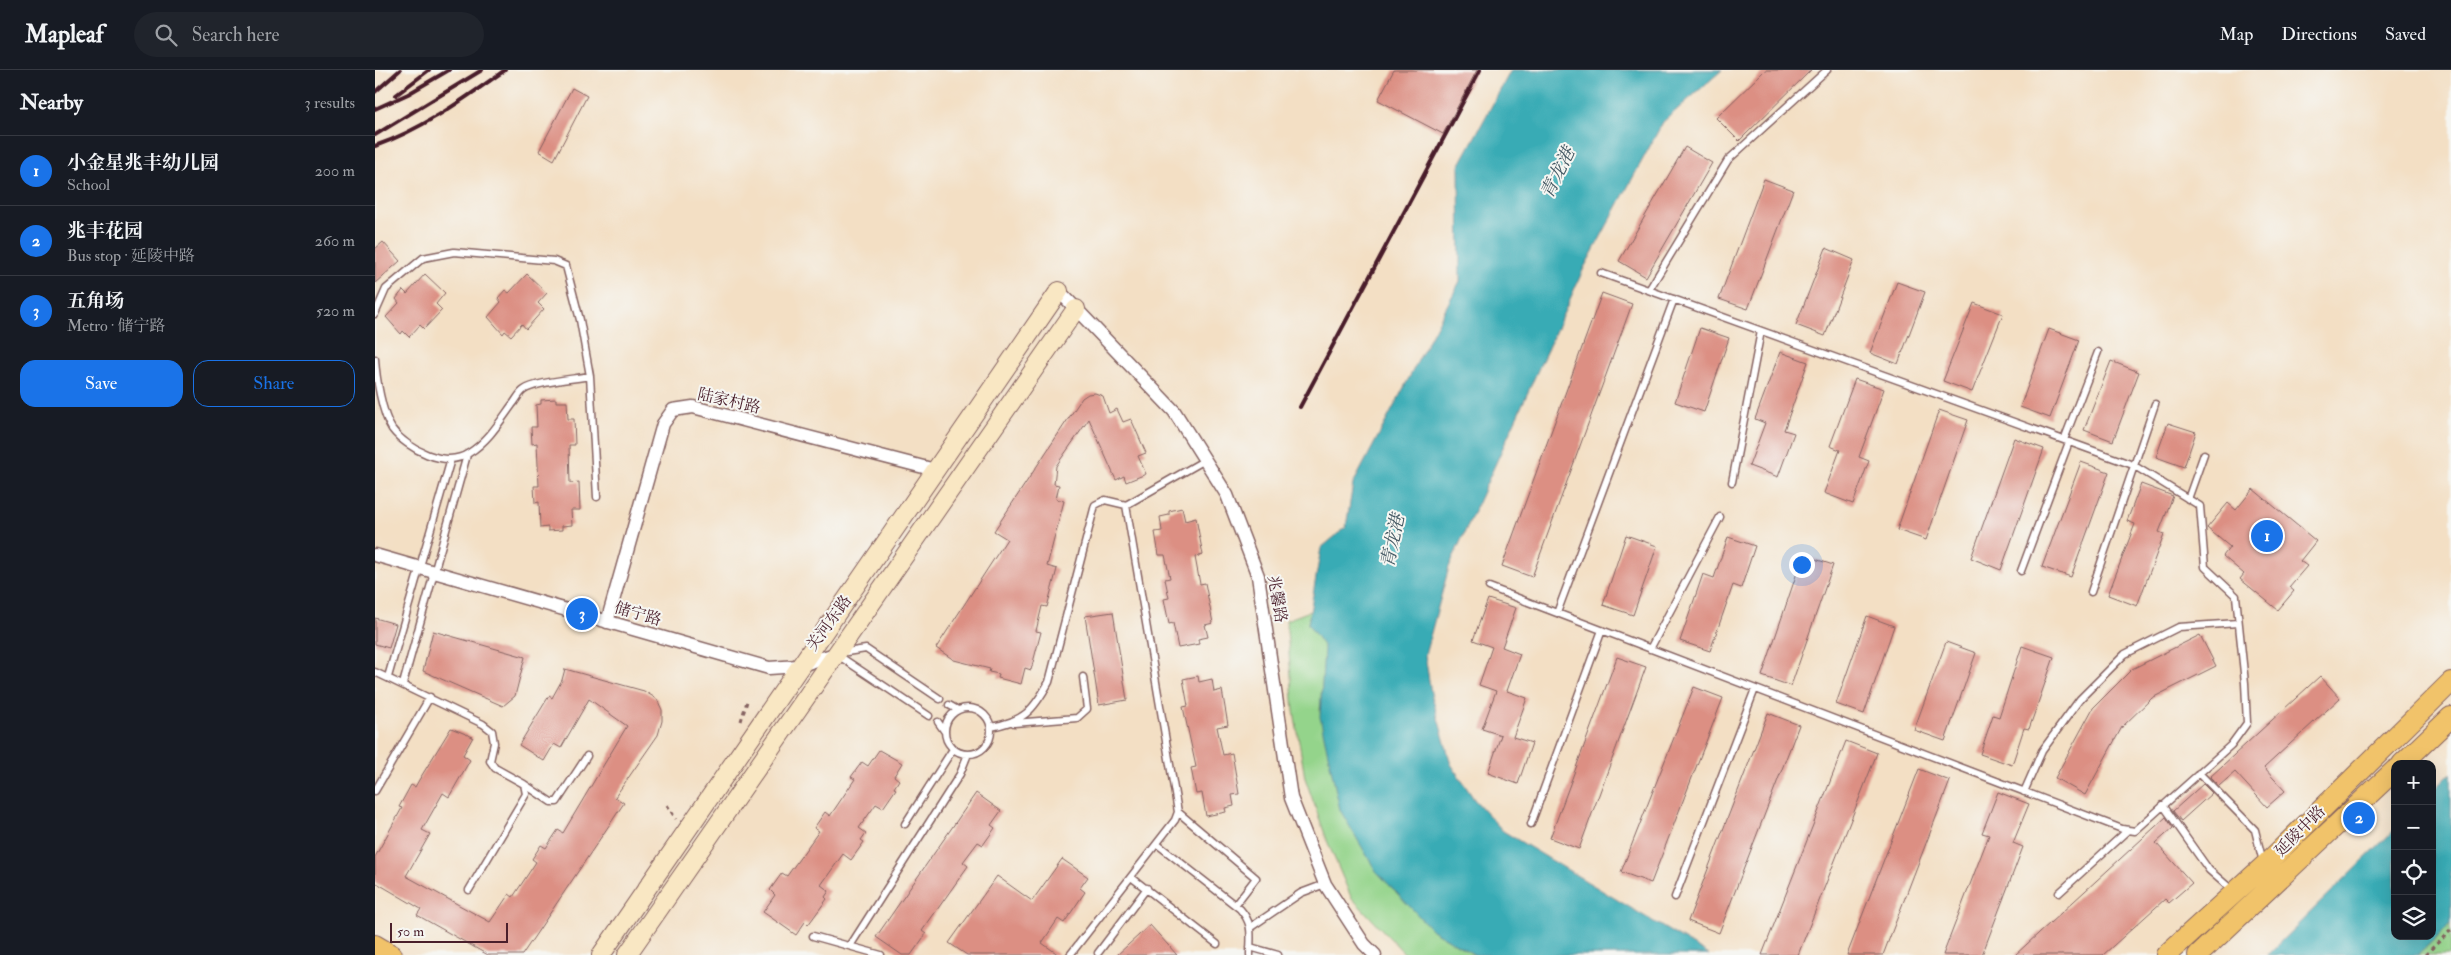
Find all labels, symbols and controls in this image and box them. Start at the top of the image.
search box [134,12,484,57]
text: Mapleaf [25,19,104,50]
icon: search [152,21,180,49]
text: Search here [192,23,279,47]
text: Map [2220,23,2253,46]
text: Directions [2281,23,2357,46]
text: Saved [2385,23,2426,46]
text: Nearby [20,89,83,116]
text: 3 results [304,93,355,113]
water label: 青龙港 [1536,142,1581,202]
text: 小金星兆丰幼儿园 [67,151,219,175]
text: 1 [33,161,39,181]
text: 200 m [315,161,355,181]
text: School [67,175,110,195]
text: 兆丰花园 [67,219,143,243]
text: 2 [32,231,40,251]
text: 260 m [315,231,355,251]
text: Bus stop · 延陵中路 [67,246,195,266]
text: 五角场 [67,289,124,313]
text: 3 [33,301,39,321]
text: 520 m [316,301,355,321]
text: Metro · 储宁路 [67,316,166,336]
button: Save [20,360,183,407]
button: Share [193,360,355,407]
street label: 陆家村路 [696,384,762,418]
water label: 青龙港 [1376,510,1410,570]
pin: 1 [2251,517,2283,555]
your location [1789,552,1815,578]
street label: 兆馨路 [1263,574,1291,624]
street label: 关河东路 [802,591,856,655]
pin: 3 [566,595,598,633]
street label: 储宁路 [612,598,664,630]
map controls [2391,760,2436,940]
button: + [2391,760,2436,805]
pin: 2 [2343,799,2375,837]
street label: 延陵中路 [2270,801,2330,861]
button: − [2391,805,2436,850]
button: locate [2391,850,2436,895]
button: layers [2391,895,2436,940]
scale bar [390,920,507,943]
text: 50 m [397,923,424,940]

